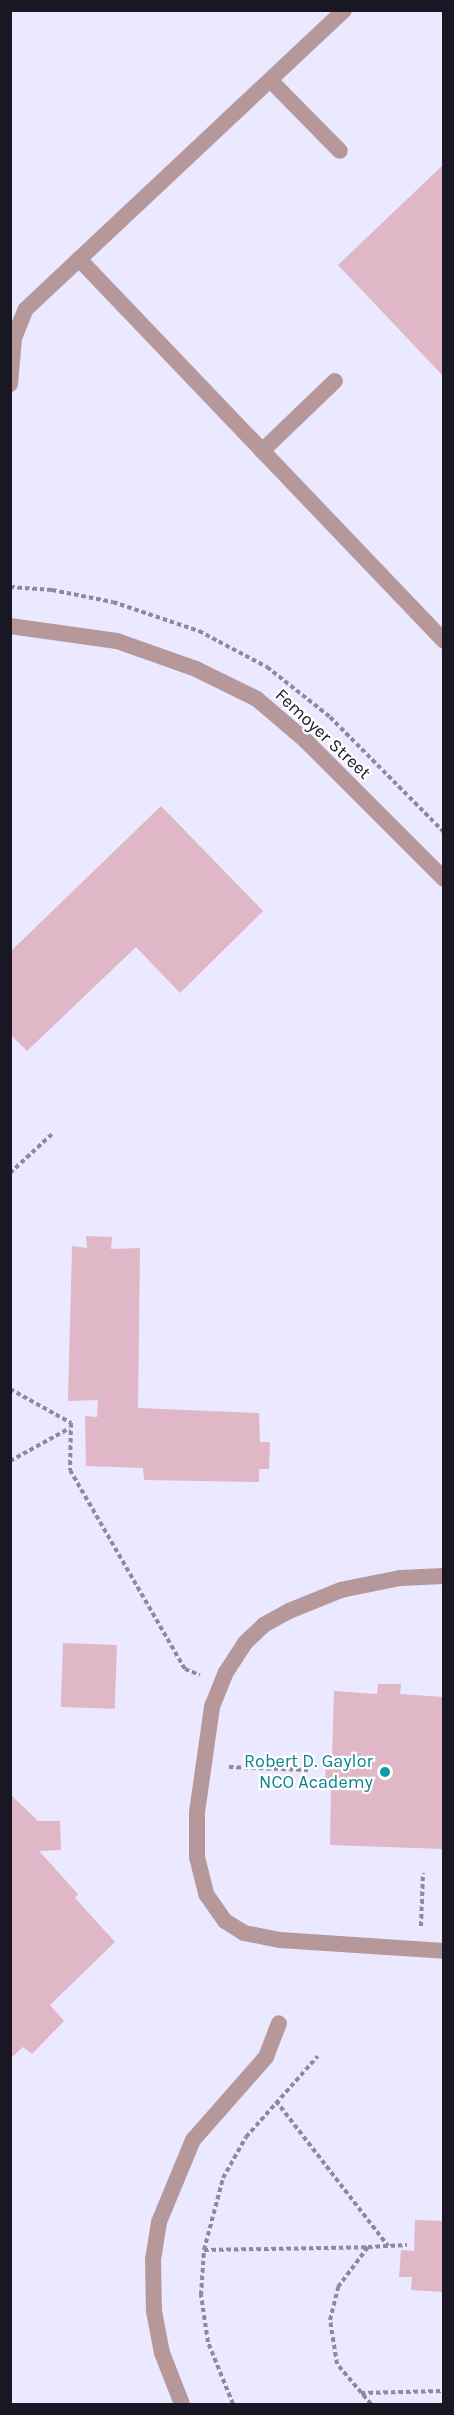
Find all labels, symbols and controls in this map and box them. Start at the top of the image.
street label: Femoyer Street [271,684,375,784]
place label: Robert D. Gaylor NCO Academy [244,1751,373,1794]
marker: Robert D. Gaylor NCO Academy [378,1765,392,1779]

